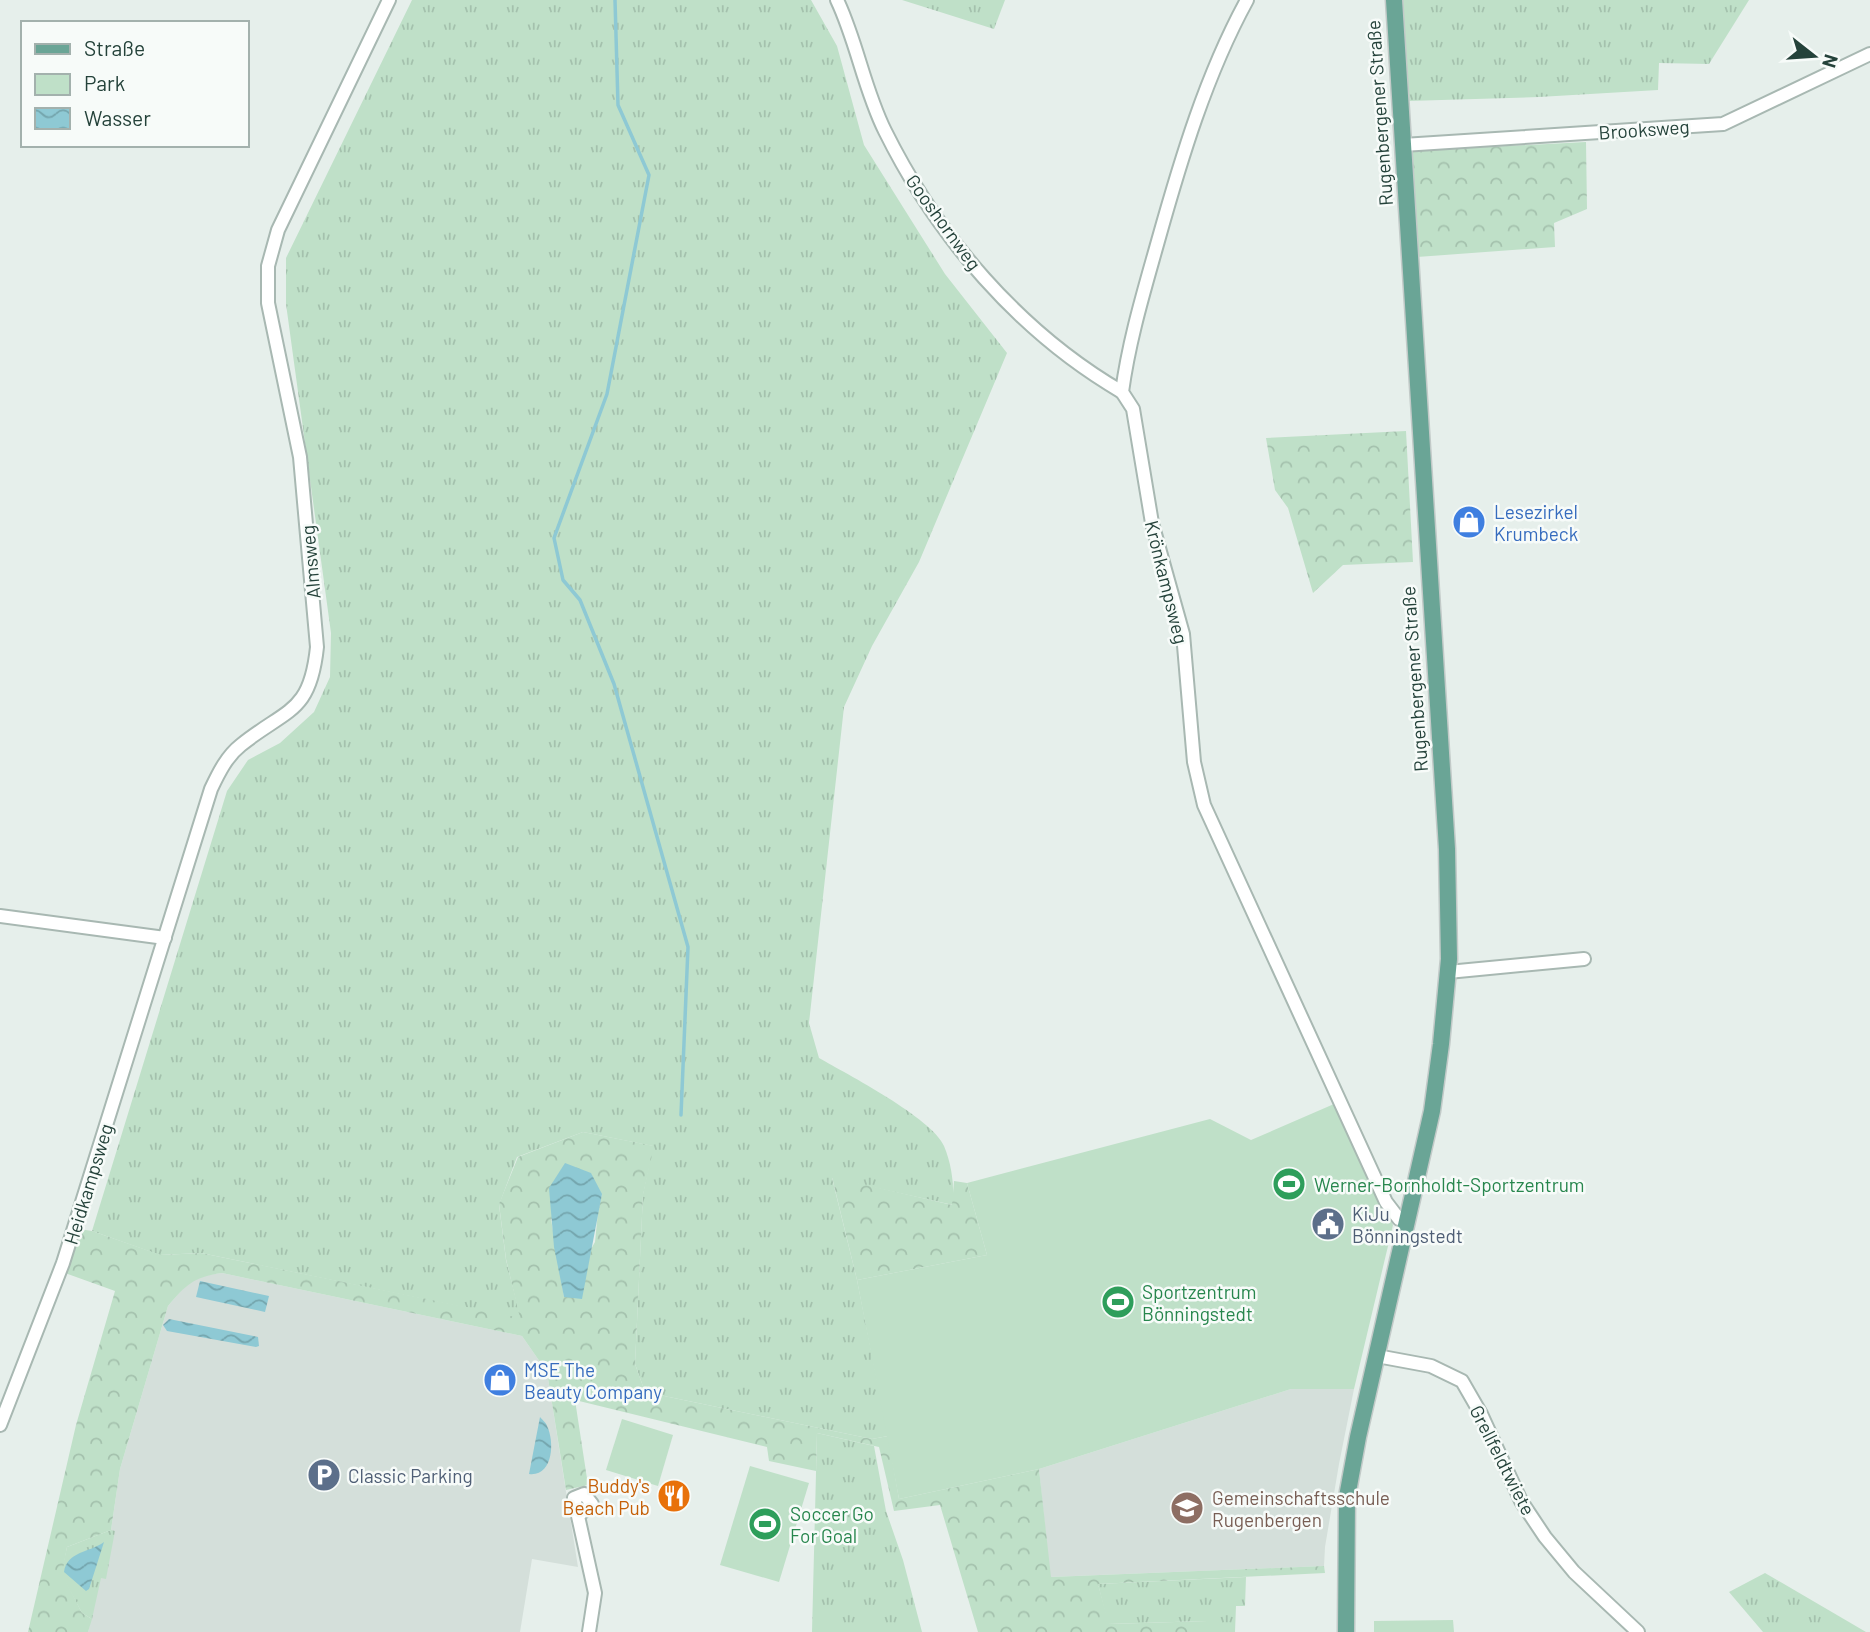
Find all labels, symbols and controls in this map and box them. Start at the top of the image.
street label: Rugenbergener Straße [1361,19,1397,207]
legend [21,21,248,147]
north arrow [1779,21,1849,91]
text: Straße [84,35,145,60]
text: N [1818,52,1844,71]
text: Park [84,70,125,95]
text: Wasser [84,105,151,130]
street label: Brooksweg [1598,114,1690,144]
street label: Gooshornweg [902,170,986,274]
place label: Lesezirkel Krumbeck [1494,500,1578,545]
shop icon: Lesezirkel Krumbeck [1450,503,1488,541]
street label: Krönkampsweg [1141,518,1193,646]
street label: Almsweg [295,524,325,600]
street label: Rugenbergener Straße [1396,585,1432,773]
street label: Heidkampsweg [59,1121,117,1247]
sports icon: Werner-Bornholdt-Sportzentrum [1270,1165,1308,1203]
place label: Werner-Bornholdt-Sportzentrum [1314,1173,1585,1196]
place label: KiJu Bönningstedt [1352,1202,1463,1247]
public building icon: KiJu Bönningstedt [1309,1205,1347,1243]
place label: Sportzentrum Bönningstedt [1142,1280,1256,1325]
sports icon: Sportzentrum Bönningstedt [1099,1283,1137,1321]
place label: MSE The Beauty Company [524,1358,662,1403]
shop icon: MSE The Beauty Company [481,1361,519,1399]
street label: Grellfeldtwiete [1465,1401,1541,1519]
parking icon: Classic Parking [305,1456,343,1494]
place label: Classic Parking [348,1464,473,1487]
place label: Buddy's Beach Pub [563,1474,650,1519]
restaurant icon: Buddy's Beach Pub [655,1477,693,1515]
place label: Gemeinschaftsschule Rugenbergen [1212,1486,1390,1531]
school or university icon: Gemeinschaftsschule Rugenbergen [1168,1489,1206,1527]
place label: Soccer Go For Goal [790,1502,874,1547]
sports icon: Soccer Go For Goal [746,1505,784,1543]

